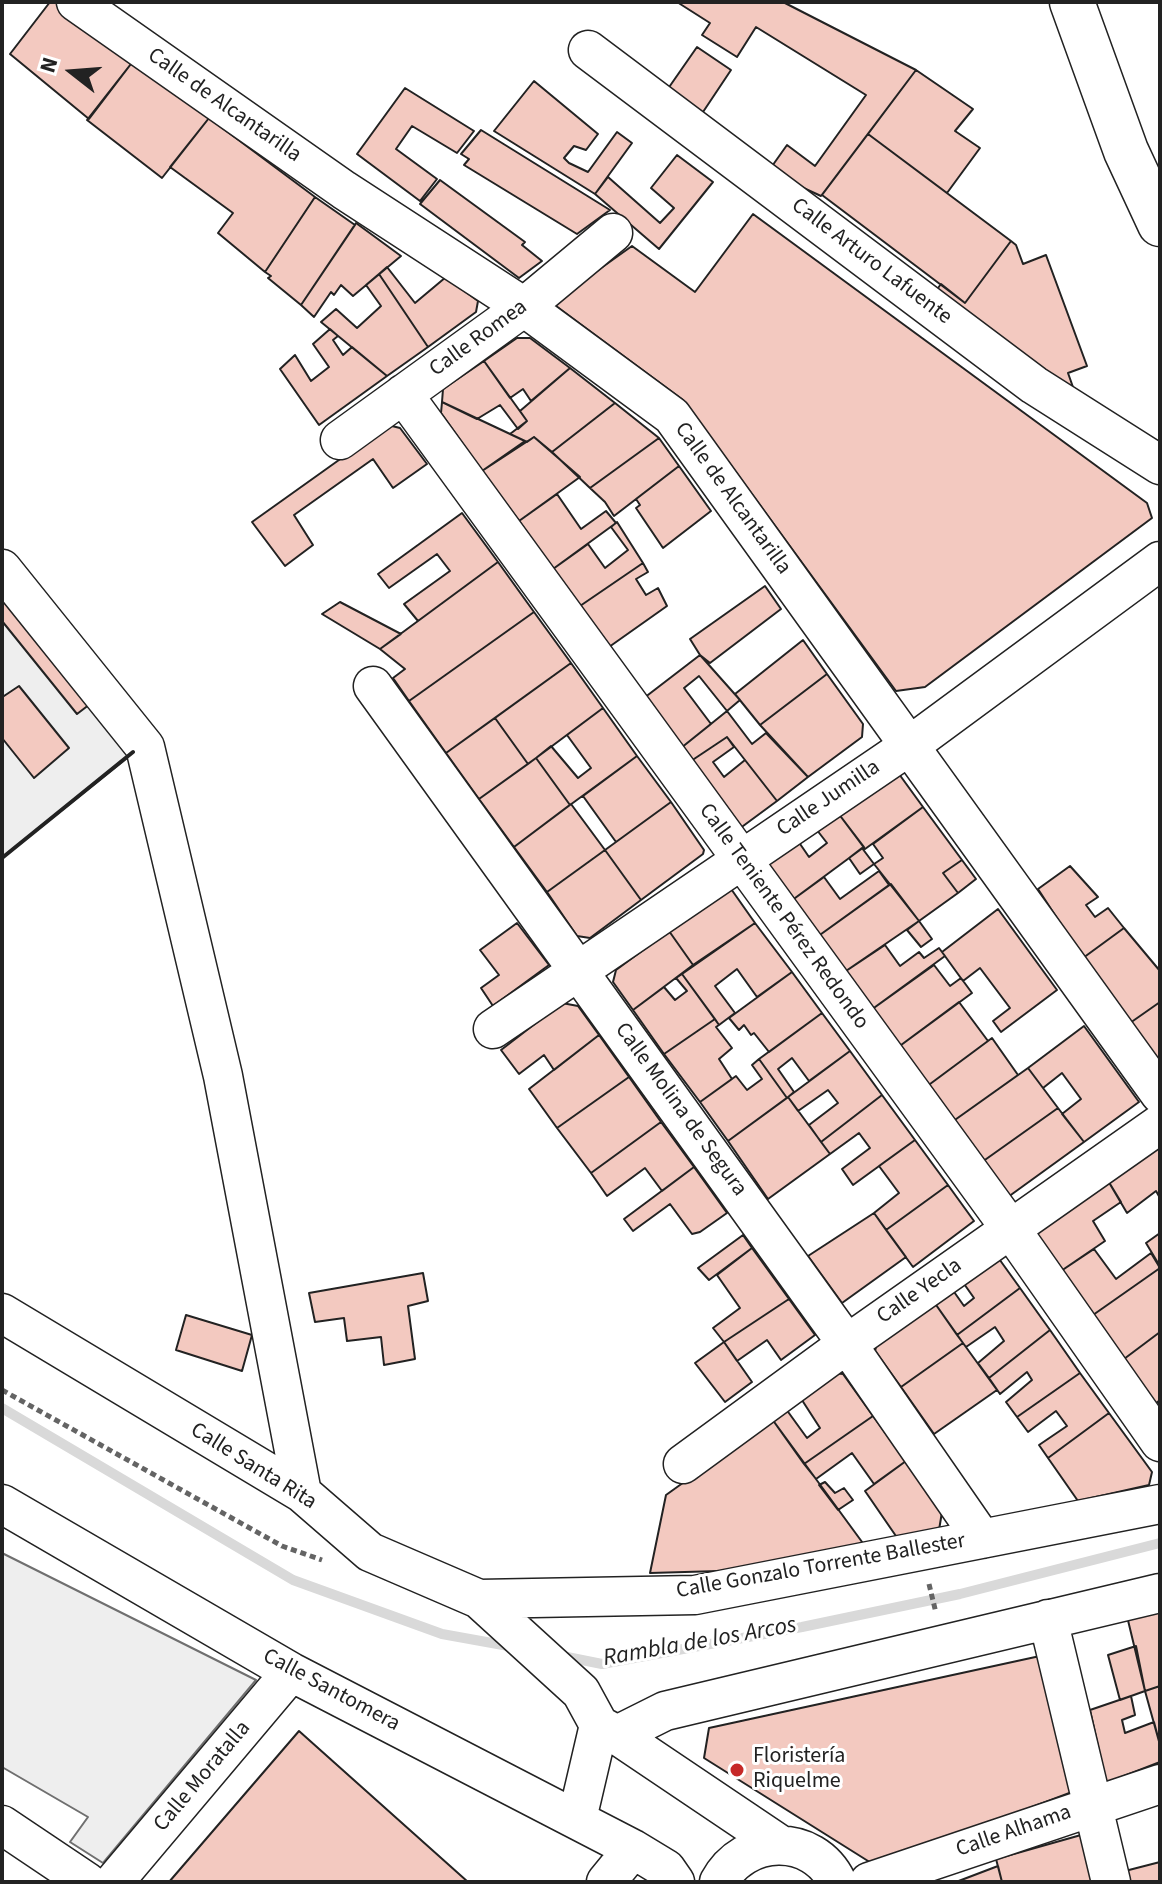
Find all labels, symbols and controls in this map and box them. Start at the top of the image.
north arrow [32,32,112,112]
street label: Calle de Alcantarilla [142,43,306,169]
text: N [32,53,66,77]
street label: Calle Arturo Lafuente [786,193,956,331]
street label: Calle Romea [425,295,533,383]
street label: Calle de Alcantarilla [668,418,796,580]
street label: Calle Jumilla [772,755,886,843]
street label: Calle Teniente Pérez Redondo [692,799,874,1035]
street label: Calle Molina de Segura [608,1018,752,1202]
street label: Calle Yecla [873,1253,967,1331]
street label: Calle Santa Rita [185,1418,321,1516]
street label: Calle Gonzalo Torrente Ballester [674,1529,968,1605]
water label: Rambla de los Arcos [601,1612,799,1674]
street label: Calle Santomera [258,1644,404,1738]
street label: Calle Moratalla [149,1716,257,1838]
place label: Floristería Riquelme [753,1744,845,1796]
marker: Floristería Riquelme [728,1761,746,1779]
street label: Calle Alhama [953,1800,1075,1864]

